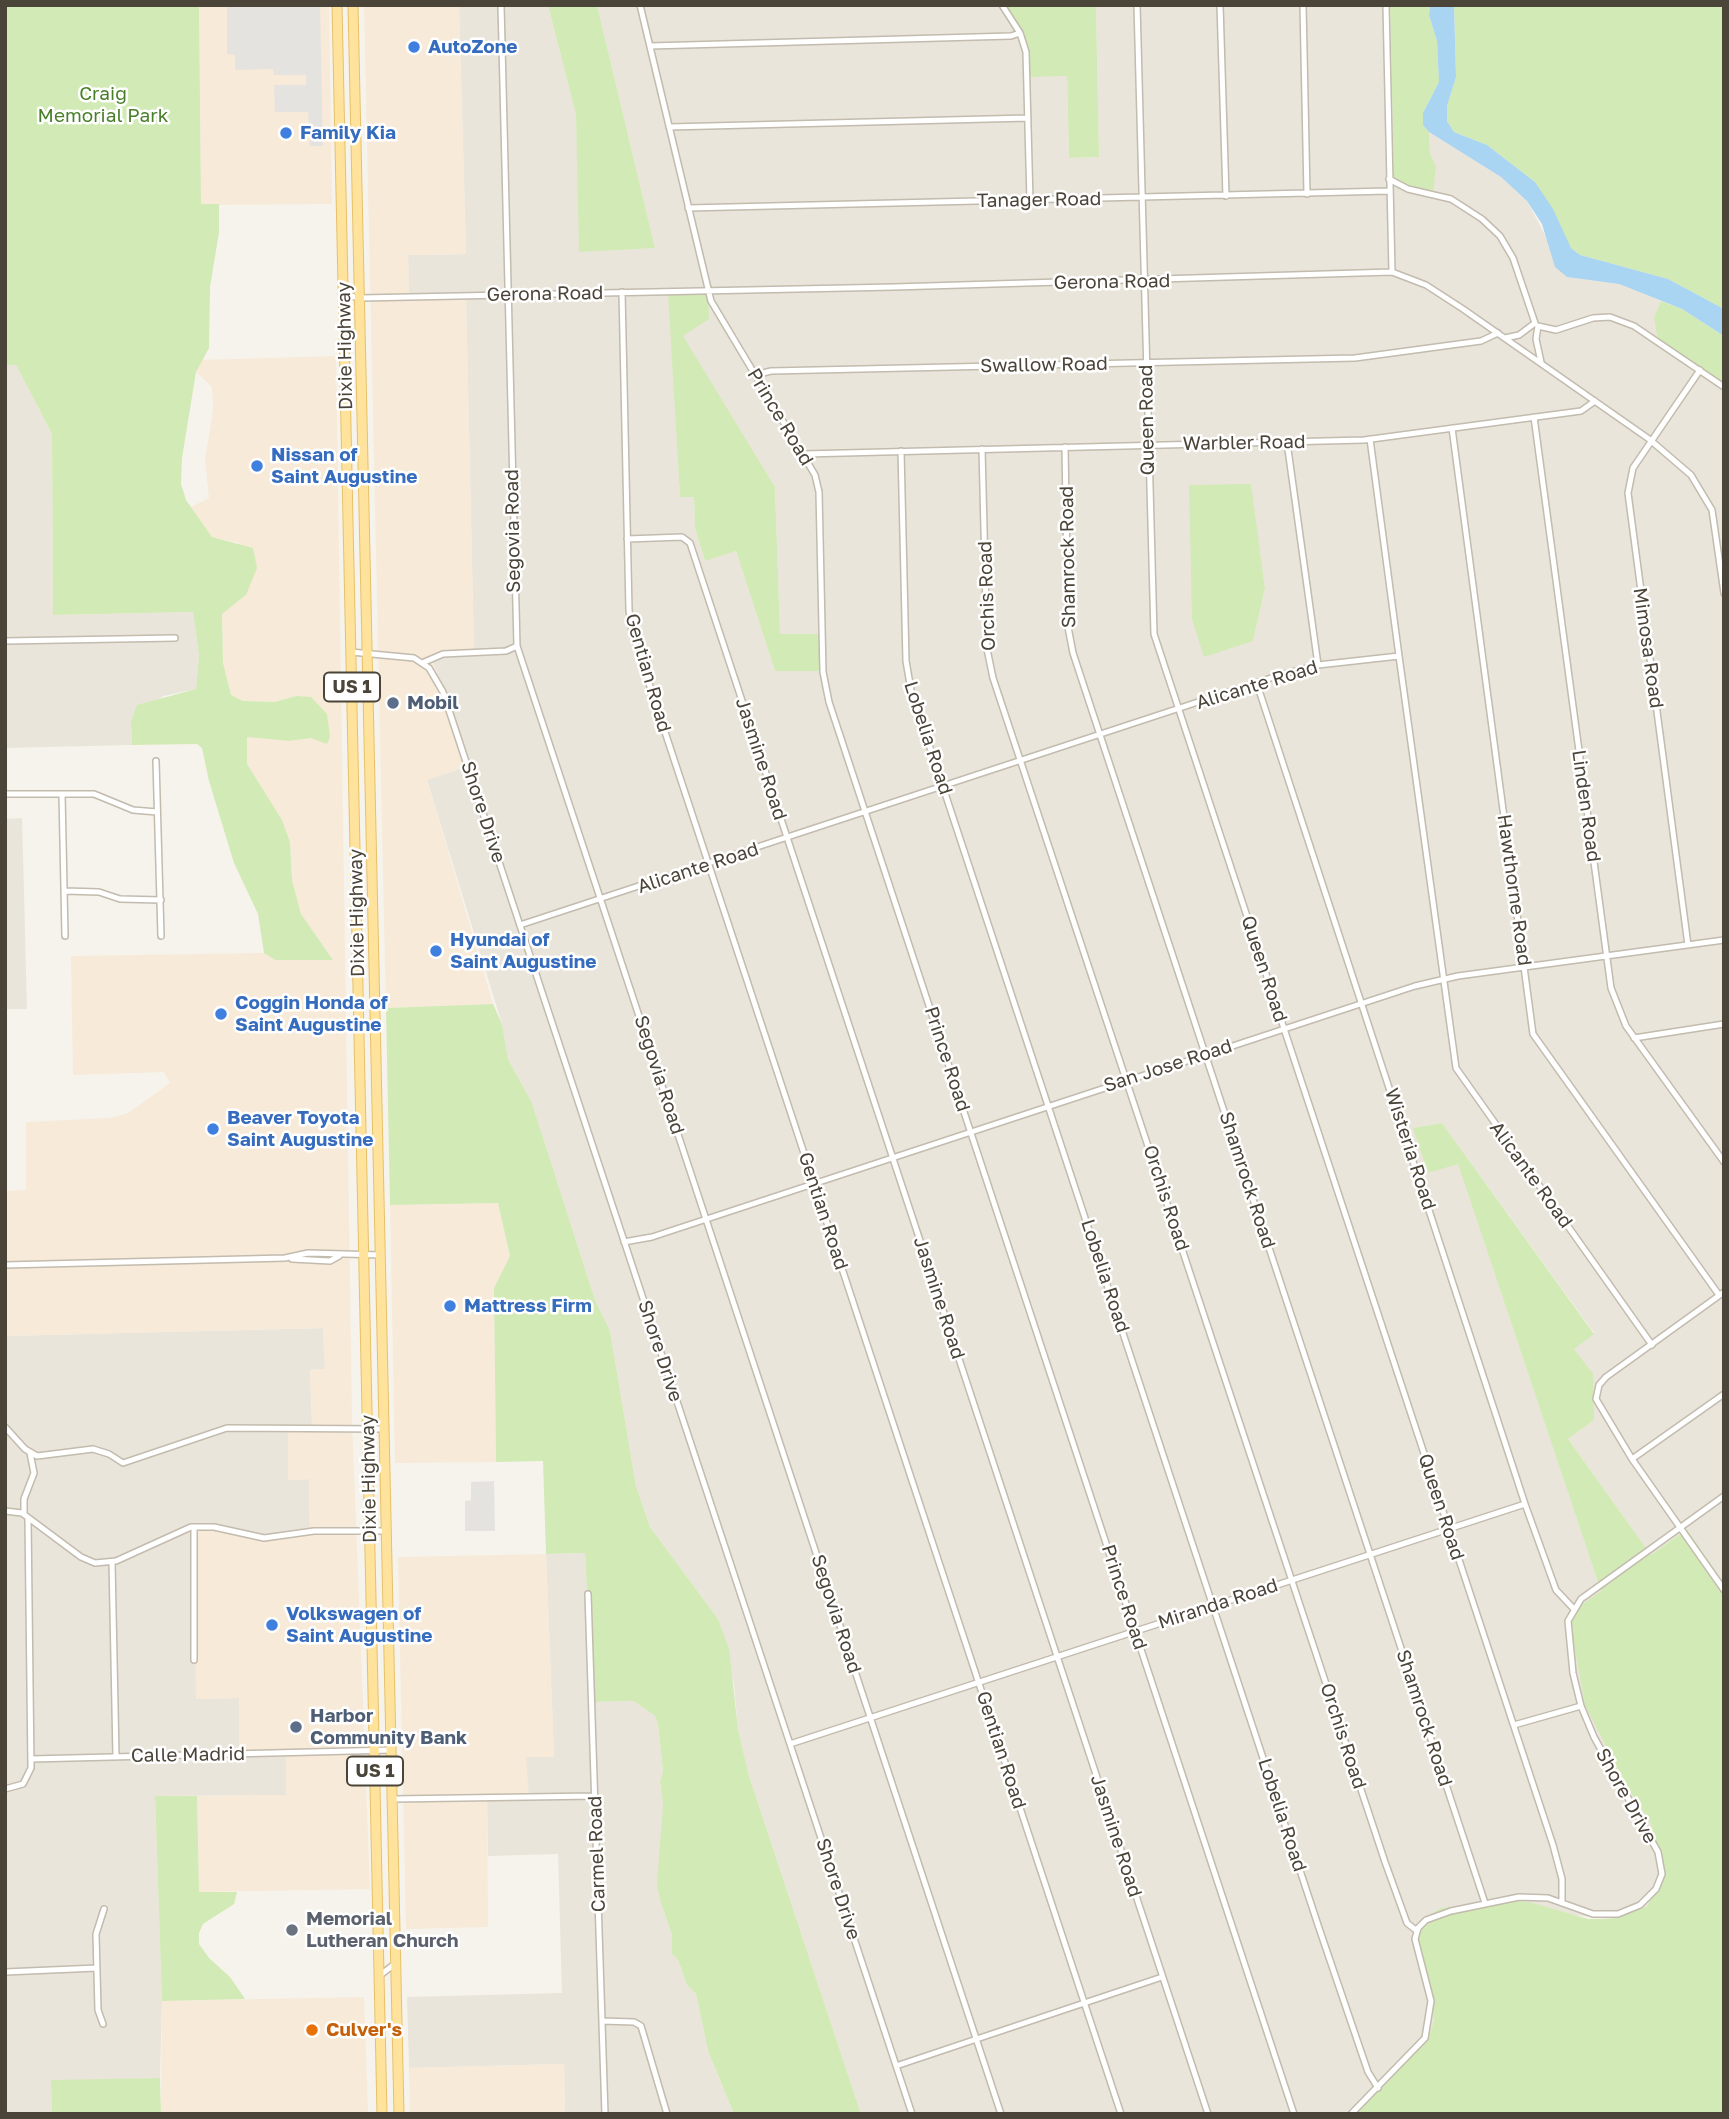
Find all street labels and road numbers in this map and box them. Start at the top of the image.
street label: Tanager Road [976,188,1102,212]
street label: Gerona Road [1053,270,1171,294]
street label: Dixie Highway [332,282,358,410]
street label: Gerona Road [486,282,604,306]
street label: Swallow Road [980,352,1108,378]
street label: Prince Road [742,364,818,470]
street label: Queen Road [1135,365,1159,475]
street label: Warbler Road [1182,431,1306,455]
street label: Segovia Road [501,469,525,593]
street label: Shamrock Road [1055,486,1081,628]
street label: Orchis Road [974,541,1000,651]
street label: Mimosa Road [1628,586,1668,710]
street label: Gentian Road [620,611,676,735]
street label: Alicante Road [1193,656,1321,714]
road number: US 1 [324,672,380,702]
street label: Lobelia Road [899,678,957,798]
street label: Jasmine Road [730,695,792,823]
street label: Linden Road [1567,748,1605,864]
street label: Shore Drive [456,758,510,866]
street label: Hawthorne Road [1492,813,1536,967]
street label: Alicante Road [635,838,761,898]
street label: Dixie Highway [344,849,370,977]
street label: Queen Road [1236,913,1292,1025]
street label: Prince Road [919,1003,975,1115]
street label: Segovia Road [629,1013,689,1137]
street label: San Jose Road [1101,1035,1235,1097]
street label: Wisteria Road [1380,1085,1440,1213]
street label: Shamrock Road [1214,1109,1280,1251]
street label: Alicante Road [1485,1117,1577,1233]
street label: Orchis Road [1138,1142,1194,1254]
street label: Gentian Road [793,1149,853,1273]
street label: Lobelia Road [1076,1216,1134,1336]
street label: Jasmine Road [908,1234,970,1362]
street label: Shore Drive [633,1297,687,1405]
street label: Dixie Highway [356,1415,382,1543]
street label: Queen Road [1413,1451,1469,1563]
street label: Prince Road [1096,1541,1152,1653]
street label: Segovia Road [806,1552,866,1676]
street label: Miranda Road [1155,1574,1281,1634]
street label: Shamrock Road [1391,1647,1457,1789]
street label: Orchis Road [1315,1680,1371,1792]
street label: Gentian Road [971,1688,1031,1812]
street label: Calle Madrid [131,1743,245,1767]
street label: Shore Drive [1591,1744,1661,1848]
street label: Lobelia Road [1253,1755,1311,1875]
road number: US 1 [347,1756,403,1786]
street label: Jasmine Road [1085,1772,1147,1900]
street label: Carmel Road [584,1795,610,1913]
street label: Shore Drive [811,1835,865,1943]

